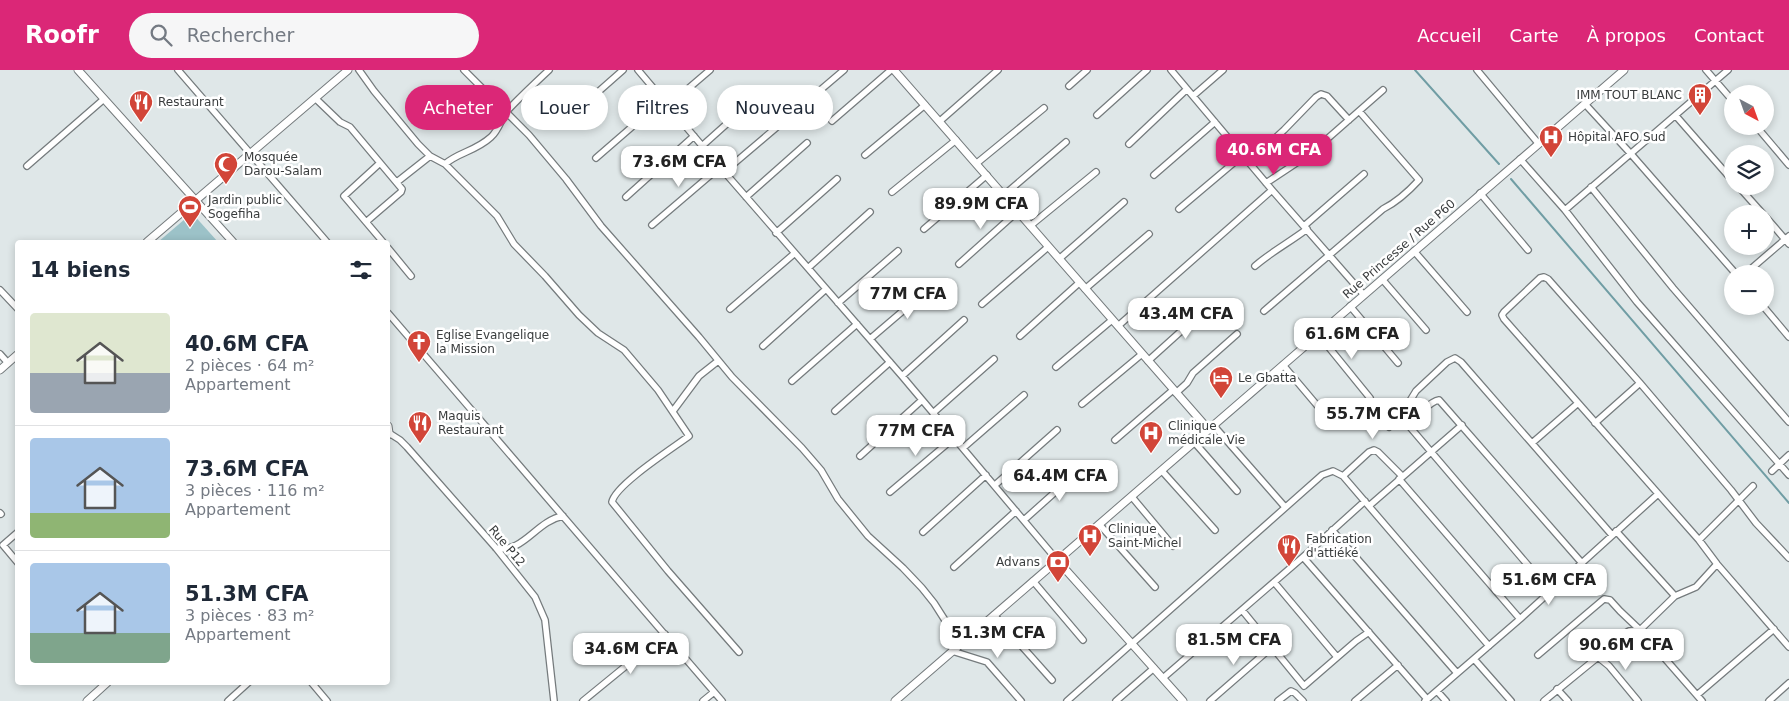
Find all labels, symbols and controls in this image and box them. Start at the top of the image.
search box [129,13,479,58]
text: Roofr [25,21,99,49]
icon: search [147,21,175,49]
text: Rechercher [187,24,294,46]
text: Accueil [1417,25,1482,46]
text: Carte [1510,25,1559,46]
text: À propos [1587,25,1666,46]
text: Contact [1694,25,1764,46]
building icon: IMM TOUT BLANC [1687,82,1713,116]
chip: Acheter [405,85,511,130]
chip: Louer [521,85,608,130]
chip: Filtres [618,85,707,130]
chip: Nouveau [717,85,833,130]
north arrow [1724,85,1774,135]
map controls [1724,85,1774,315]
place label: IMM TOUT BLANC [1576,88,1682,102]
restaurant icon: Restaurant [128,89,154,123]
place label: Restaurant [158,95,224,109]
hospital icon: Hôpital AFO Sud [1538,124,1564,158]
place label: Hôpital AFO Sud [1568,130,1666,144]
pin: 40.6M CFA [1217,134,1331,176]
text: 40.6M CFA [1227,140,1321,159]
button: layers [1724,145,1774,195]
pin: 73.6M CFA [622,146,736,188]
place label: Mosquée Darou-Salam [244,150,322,178]
mosque icon: Mosquée Darou-Salam [213,151,239,185]
text: 73.6M CFA [632,152,726,171]
pin: 89.9M CFA [924,188,1038,230]
place label: Jardin public Sogefiha [207,193,282,221]
sports icon: Jardin public Sogefiha [177,194,203,228]
text: 89.9M CFA [934,194,1028,213]
street label: Rue Princesse / Rue P60 [1340,196,1458,302]
button: + [1724,205,1774,255]
icon: filters [347,256,375,284]
text: 14 biens [30,258,130,282]
button: − [1724,265,1774,315]
pin: 77M CFA [862,278,954,320]
text: 77M CFA [870,284,946,303]
pin: 43.4M CFA [1129,298,1243,340]
text: 43.4M CFA [1139,304,1233,323]
pin: 61.6M CFA [1295,318,1409,360]
text: 61.6M CFA [1305,324,1399,343]
place label: Eglise Evangelique la Mission [436,328,549,356]
church icon: Eglise Evangelique la Mission [406,329,432,363]
text: 40.6M CFA [185,332,309,356]
icon: home [70,333,130,393]
text: 2 pièces · 64 m² [185,356,314,375]
hotel icon: Le Gbatta [1208,365,1234,399]
place label: Le Gbatta [1238,371,1297,385]
text: Appartement [185,375,291,394]
pin: 55.7M CFA [1316,398,1430,440]
text: 55.7M CFA [1326,404,1420,423]
place label: Maquis Restaurant [438,409,504,437]
restaurant icon: Maquis Restaurant [407,410,433,444]
pin: 77M CFA [870,414,962,457]
place label: Clinique médicale Vie [1168,419,1245,447]
hospital icon: Clinique médicale Vie [1138,420,1164,454]
text: 77M CFA [878,421,954,440]
text: 73.6M CFA [185,457,309,481]
icon: home [70,458,130,518]
pin: 64.4M CFA [1003,460,1117,502]
text: 64.4M CFA [1013,466,1107,485]
text: 3 pièces · 116 m² [185,481,325,500]
text: Appartement [185,500,291,519]
place label: Clinique Saint-Michel [1108,522,1182,550]
street label: Rue P12 [486,523,528,569]
hospital icon: Clinique Saint-Michel [1077,523,1103,557]
place label: Fabrication d'attiéké [1306,532,1372,560]
restaurant icon: Fabrication d'attiéké [1276,533,1302,567]
bank icon: Advans [1045,549,1071,583]
place label: Advans [996,555,1040,569]
pin: 51.6M CFA [1492,564,1606,606]
text: 51.6M CFA [1502,570,1596,589]
text: 51.3M CFA [185,582,309,606]
icon: home [70,583,130,643]
text: 3 pièces · 83 m² [185,606,314,625]
pin: 51.3M CFA [941,616,1055,659]
text: 51.3M CFA [951,623,1045,642]
pin: 81.5M CFA [1177,624,1291,666]
text: Appartement [185,625,291,644]
pin: 90.6M CFA [1569,628,1683,671]
text: 81.5M CFA [1187,630,1281,649]
pin: 34.6M CFA [574,632,688,675]
text: 90.6M CFA [1579,635,1673,654]
text: 34.6M CFA [584,639,678,658]

